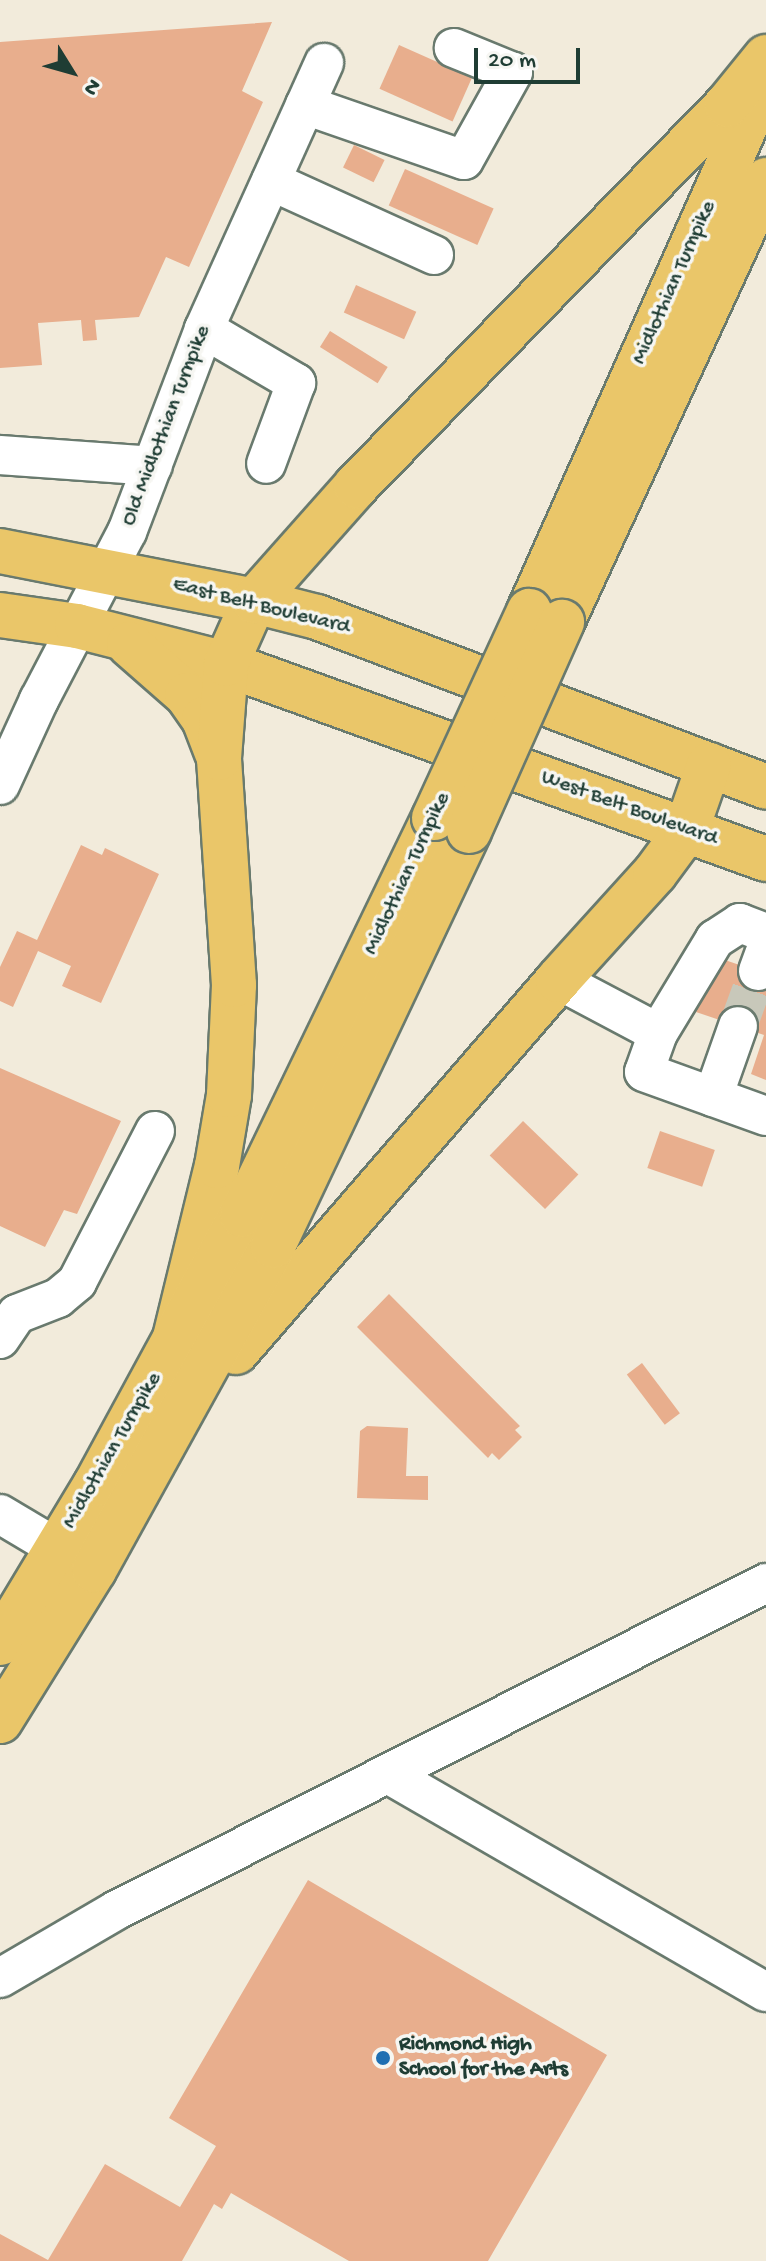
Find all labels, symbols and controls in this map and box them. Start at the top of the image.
north arrow [32,32,112,112]
scale bar [478,32,584,82]
text: 20 m [488,47,536,76]
text: N [76,73,106,100]
street label: Midlothian Turnpike [627,197,723,369]
street label: Old Midlothian Turnpike [117,322,217,530]
street label: East Belt Boulevard [170,572,352,642]
street label: West Belt Boulevard [537,765,721,853]
street label: Midlothian Turnpike [359,788,457,960]
street label: Midlothian Turnpike [57,1368,169,1534]
place label: Richmond High School for the Arts [399,2032,568,2084]
marker: Richmond High School for the Arts [374,2049,392,2067]

